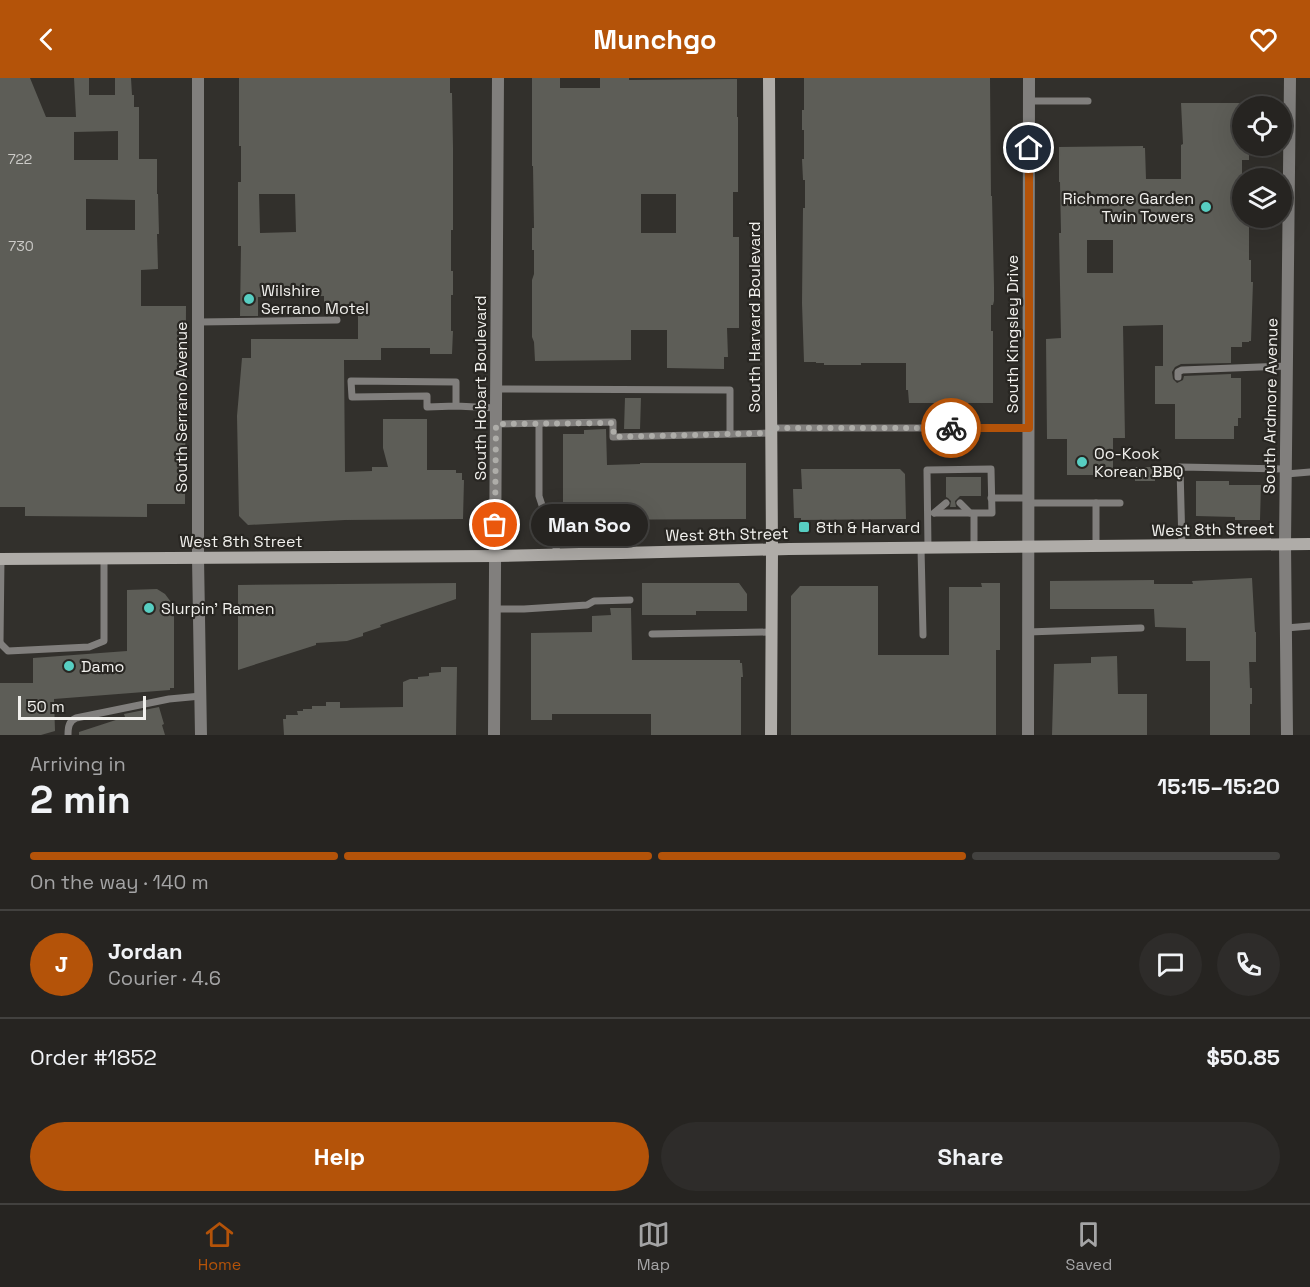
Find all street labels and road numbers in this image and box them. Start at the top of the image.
street label: South Harvard Boulevard [744,221,765,413]
street label: South Kingsley Drive [1002,255,1023,413]
street label: South Hobart Boulevard [470,295,491,481]
street label: South Ardmore Avenue [1258,318,1283,494]
street label: South Serrano Avenue [171,321,192,493]
street label: West 8th Street [1151,518,1275,541]
street label: West 8th Street [665,523,789,546]
street label: West 8th Street [179,531,303,552]

